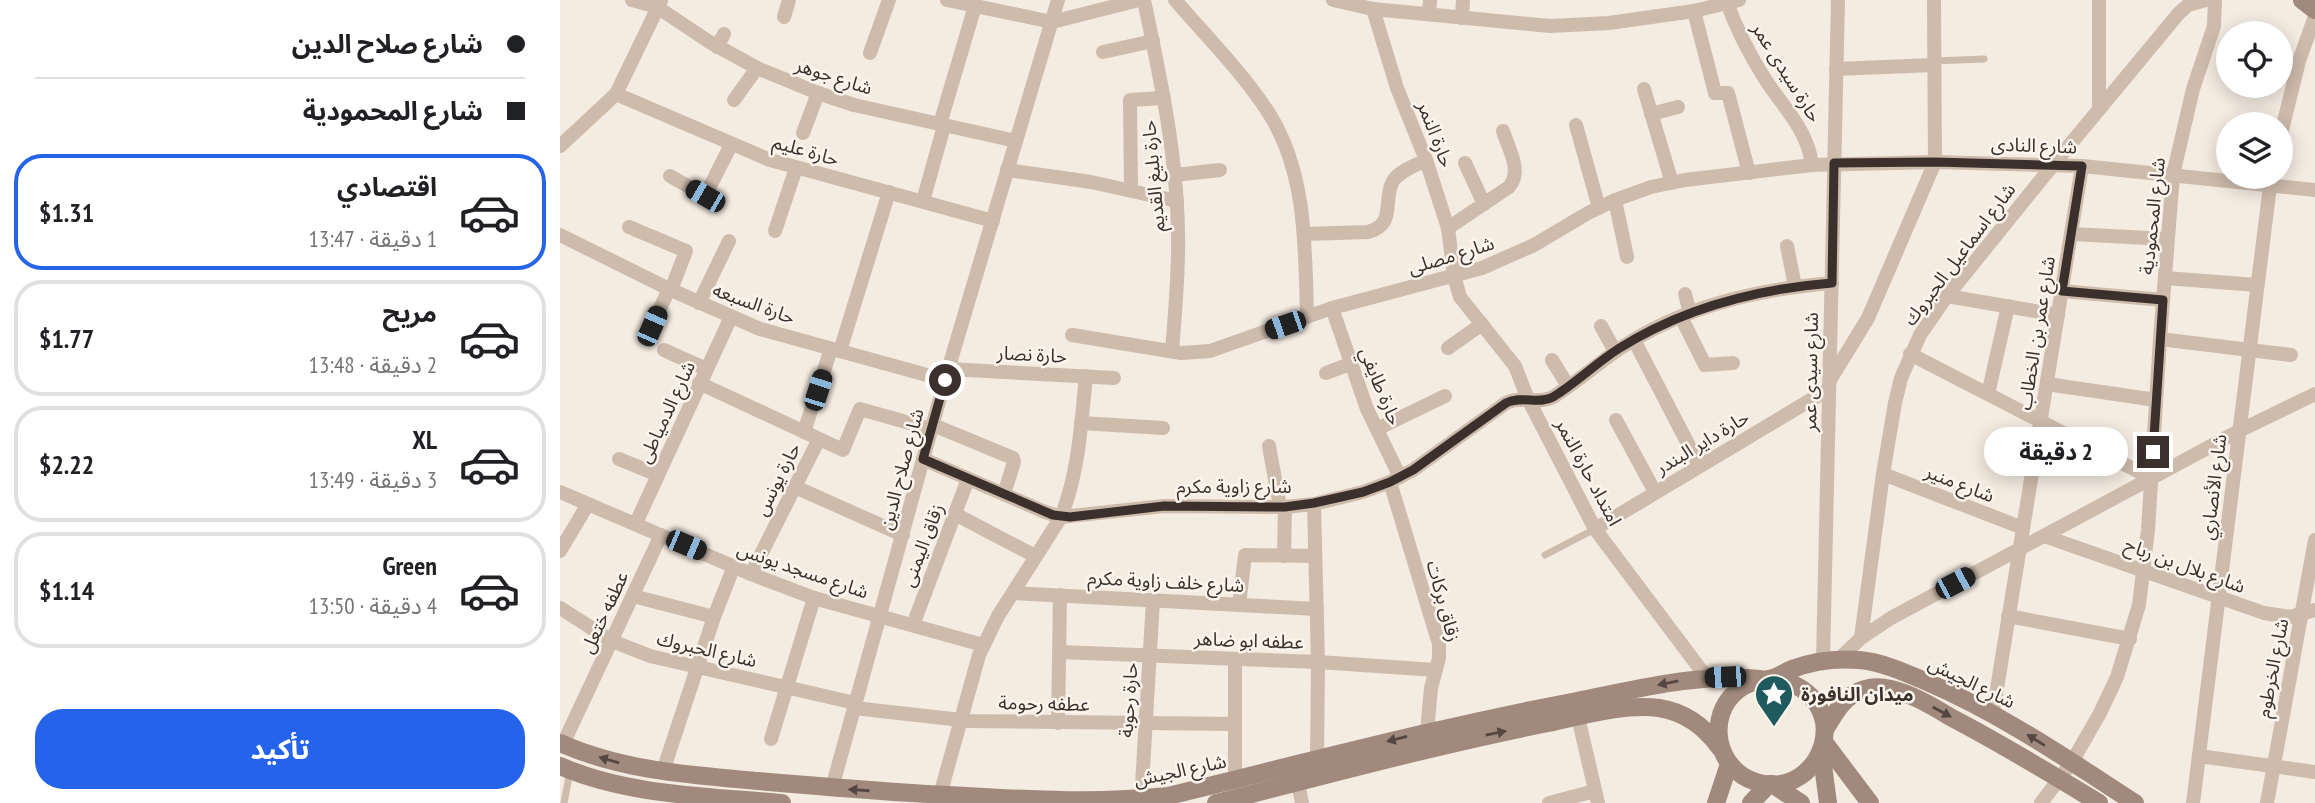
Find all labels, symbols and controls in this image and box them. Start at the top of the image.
street label: حارة سيدى عمر [1746,17,1827,126]
map controls [2216,21,2293,189]
button: locate [2216,21,2293,98]
text: شارع صلاح الدين [292,27,483,60]
street label: شارع جوهر [791,52,876,102]
text: شارع المحمودية [303,94,483,127]
street label: حارة النمر [1412,96,1460,171]
button: layers [2216,112,2293,189]
street label: حارة بليغ القديم [1136,119,1173,233]
street label: حارة عليم [769,129,842,174]
street label: شارع النادى [1990,132,2077,160]
street label: شارع المحمودية [2134,156,2172,276]
text: اقتصادي [337,170,437,203]
car [682,176,729,216]
street label: شارع اسماعيل الحبروك [1898,178,2022,331]
icon: car [458,181,521,244]
text: $1.31 [39,196,94,229]
text: 1 دقيقة · 13:47 [309,224,437,253]
street label: شارع مصلى [1405,231,1498,281]
street label: شارع عمر بن الخطاب [2012,254,2062,412]
street label: حارة السبعه [710,277,798,329]
text: مريح [382,296,437,329]
car [634,303,671,349]
icon: car [458,307,521,370]
car [1262,308,1309,342]
street label: شارع سيدى عمر [1797,312,1825,433]
text: $1.77 [39,322,94,355]
street label: حارة نصار [995,340,1068,368]
street label: حارة طايفي [1351,343,1408,430]
text: 2 دقيقة · 13:48 [309,350,437,379]
street label: شارع الدمياطى [632,357,702,468]
route start [929,364,961,396]
car [802,367,835,413]
street label: حارة داير البندر [1650,405,1753,480]
street label: شارع صلاح الدين [873,406,931,533]
street label: امتداد حارة النمر [1550,413,1627,530]
text: XL [412,423,437,456]
callout: 2 دقيقة [1985,428,2128,476]
icon: car [458,433,521,496]
street label: شارع الأنصاري [2195,433,2235,542]
route end [2137,436,2169,468]
text: 2 دقيقة [2019,437,2093,466]
street label: حارة يونس [748,439,806,519]
text: $2.22 [39,448,94,481]
street label: شارع منير [1920,459,1998,509]
text: 3 دقيقة · 13:49 [309,465,437,494]
street label: شارع زاوية مكرم [1176,474,1292,501]
street label: زقاق اليمنى [895,500,949,590]
car [663,527,710,563]
street label: شارع بلال بن رباح [2121,532,2249,600]
street label: شارع مسجد يونس [734,536,872,606]
text: Green [382,549,437,582]
street label: زقاق بركات [1422,558,1466,644]
icon: car [458,559,521,622]
car [1932,564,1979,602]
street label: شارع خلف زاوية مكرم [1087,565,1245,600]
street label: عطفه ختعل [575,567,633,657]
text: $1.14 [39,574,94,607]
text: 4 دقيقة · 13:50 [309,591,437,620]
street label: شارع الخرطوم [2251,616,2296,720]
street label: شارع الحبروك [654,626,759,674]
street label: عطفه ابو ضاهر [1193,626,1304,654]
street label: شارع الجيش [1924,651,2019,715]
street label: حارة رحوبة [1113,662,1143,738]
car [1704,666,1747,688]
place icon: ميدان النافورة [1753,673,1795,728]
one-way arrow [1657,678,1679,689]
place label: ميدان النافورة [1801,682,1914,706]
street label: عطفه رحومة [998,690,1090,716]
one-way arrow [1932,707,1952,718]
button: تأكيد [35,709,525,789]
one-way arrow [1485,728,1507,739]
one-way arrow [2027,733,2046,746]
one-way arrow [1386,734,1408,745]
street label: شارع الجيش [1132,749,1229,793]
one-way arrow [599,755,620,765]
one-way arrow [848,784,870,795]

